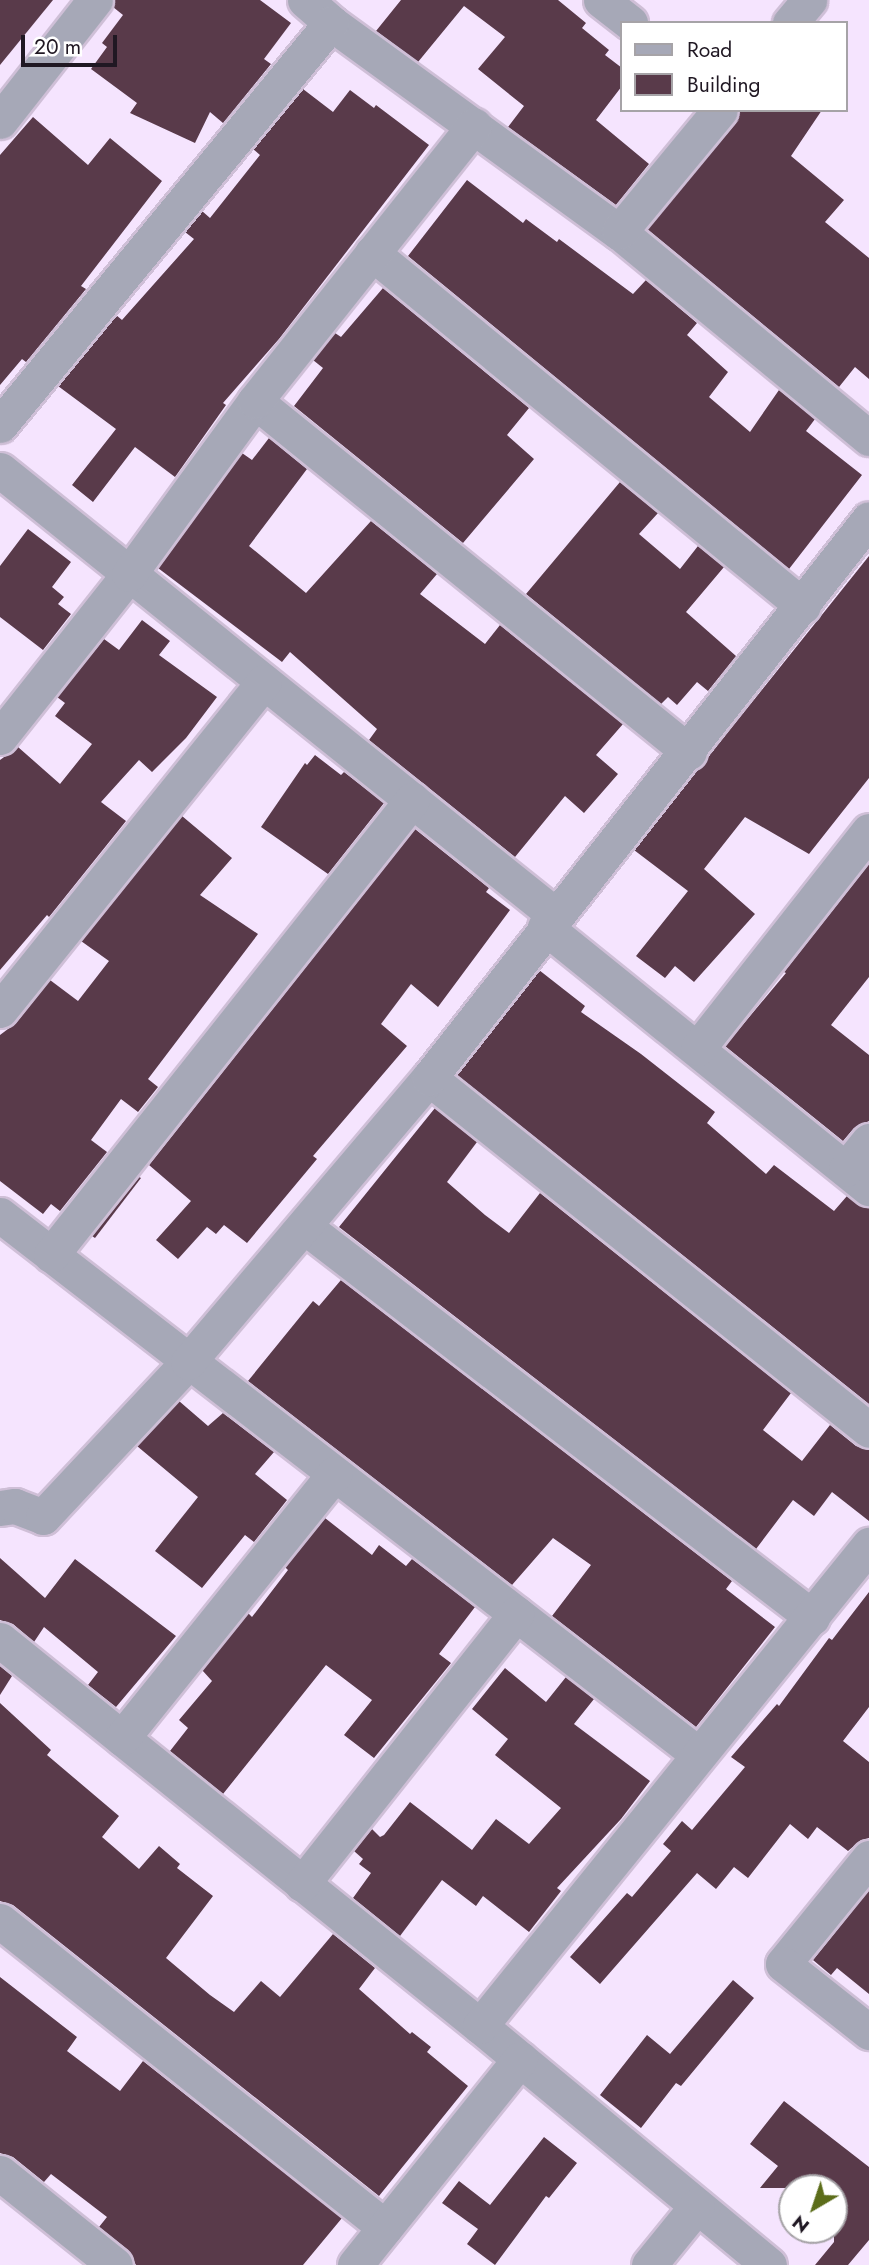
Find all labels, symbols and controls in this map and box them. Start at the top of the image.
scale bar [24,21,121,65]
legend [620,21,848,112]
text: 20 m [34,32,81,62]
text: Road [687,35,732,65]
text: Building [687,70,760,100]
north arrow [778,2174,848,2244]
text: N [786,2209,815,2239]

